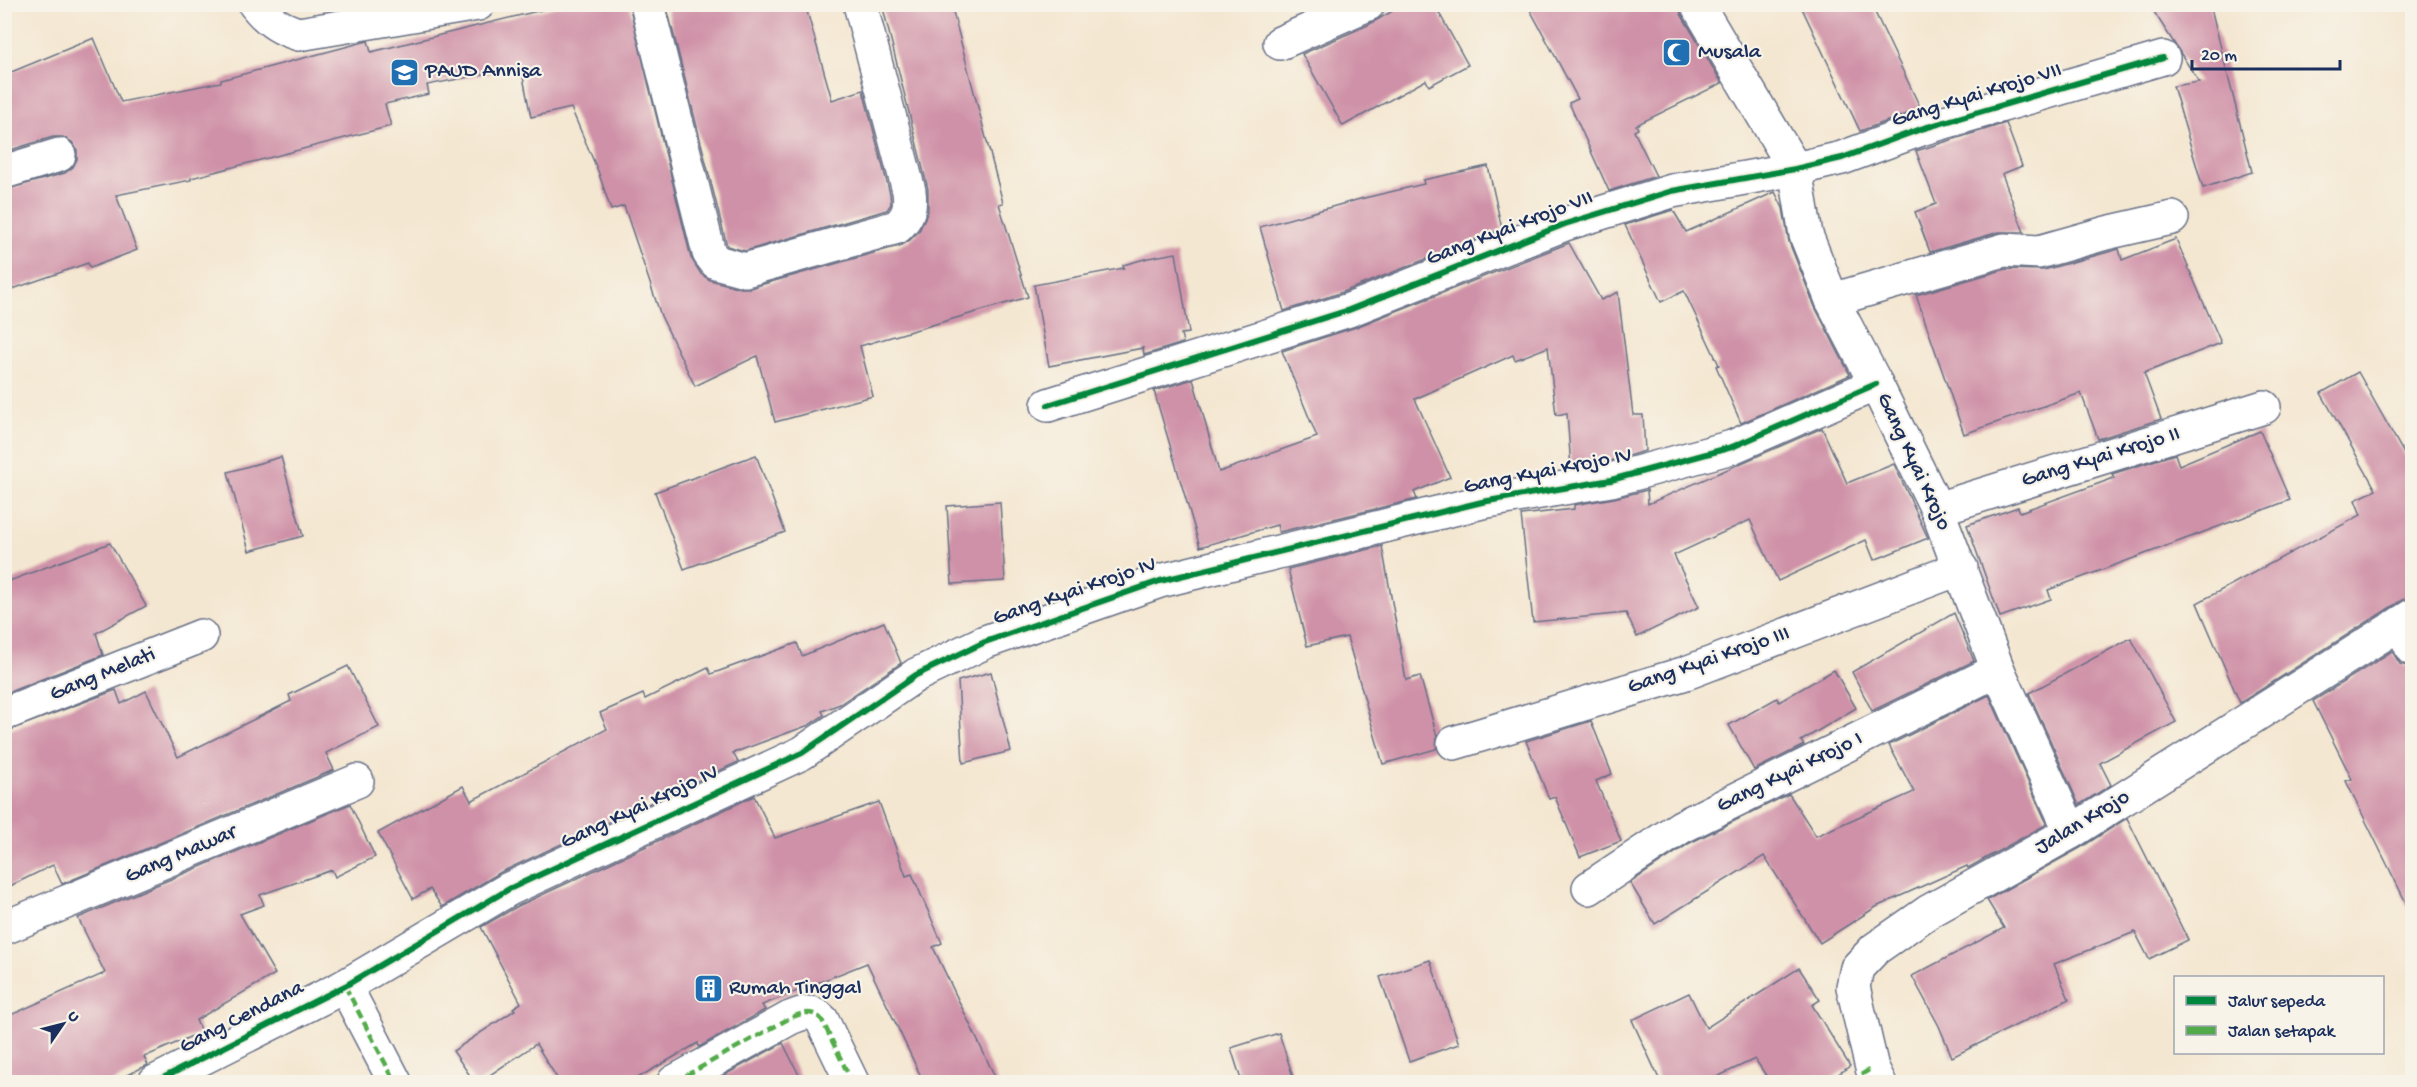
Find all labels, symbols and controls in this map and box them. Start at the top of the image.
scale bar [2192,33,2340,71]
mosque icon: Musala [1661,37,1693,69]
place label: Musala [1698,40,1762,66]
text: 20 m [2201,46,2237,67]
school or university icon: PAUD Annisa [388,56,420,88]
street label: Gang Kyai Krojo VII [1889,58,2065,134]
place label: PAUD Annisa [424,59,542,85]
street label: Gang Kyai Krojo VII [1423,185,1597,273]
street label: Gang Kyai Krojo [1870,389,1956,535]
street label: Gang Kyai Krojo II [2019,422,2183,494]
street label: Gang Kyai Krojo IV [1461,443,1635,501]
street label: Gang Kyai Krojo IV [990,552,1160,632]
street label: Gang Kyai Krojo III [1625,621,1793,701]
street label: Gang Melati [46,642,160,708]
street label: Gang Kyai Krojo I [1713,726,1867,820]
street label: Gang Kyai Krojo IV [557,760,723,856]
street label: Jalan Krojo [2031,785,2135,861]
street label: Gang Mawar [121,819,243,890]
building icon: Rumah Tinggal [692,973,724,1005]
street label: Gang Cendana [176,975,309,1060]
place label: Rumah Tinggal [729,976,862,1002]
legend [2174,976,2384,1054]
text: Jalur sepeda [2228,992,2326,1013]
north arrow [33,994,93,1054]
text: U [62,1008,83,1027]
text: Jalan setapak [2228,1022,2336,1043]

